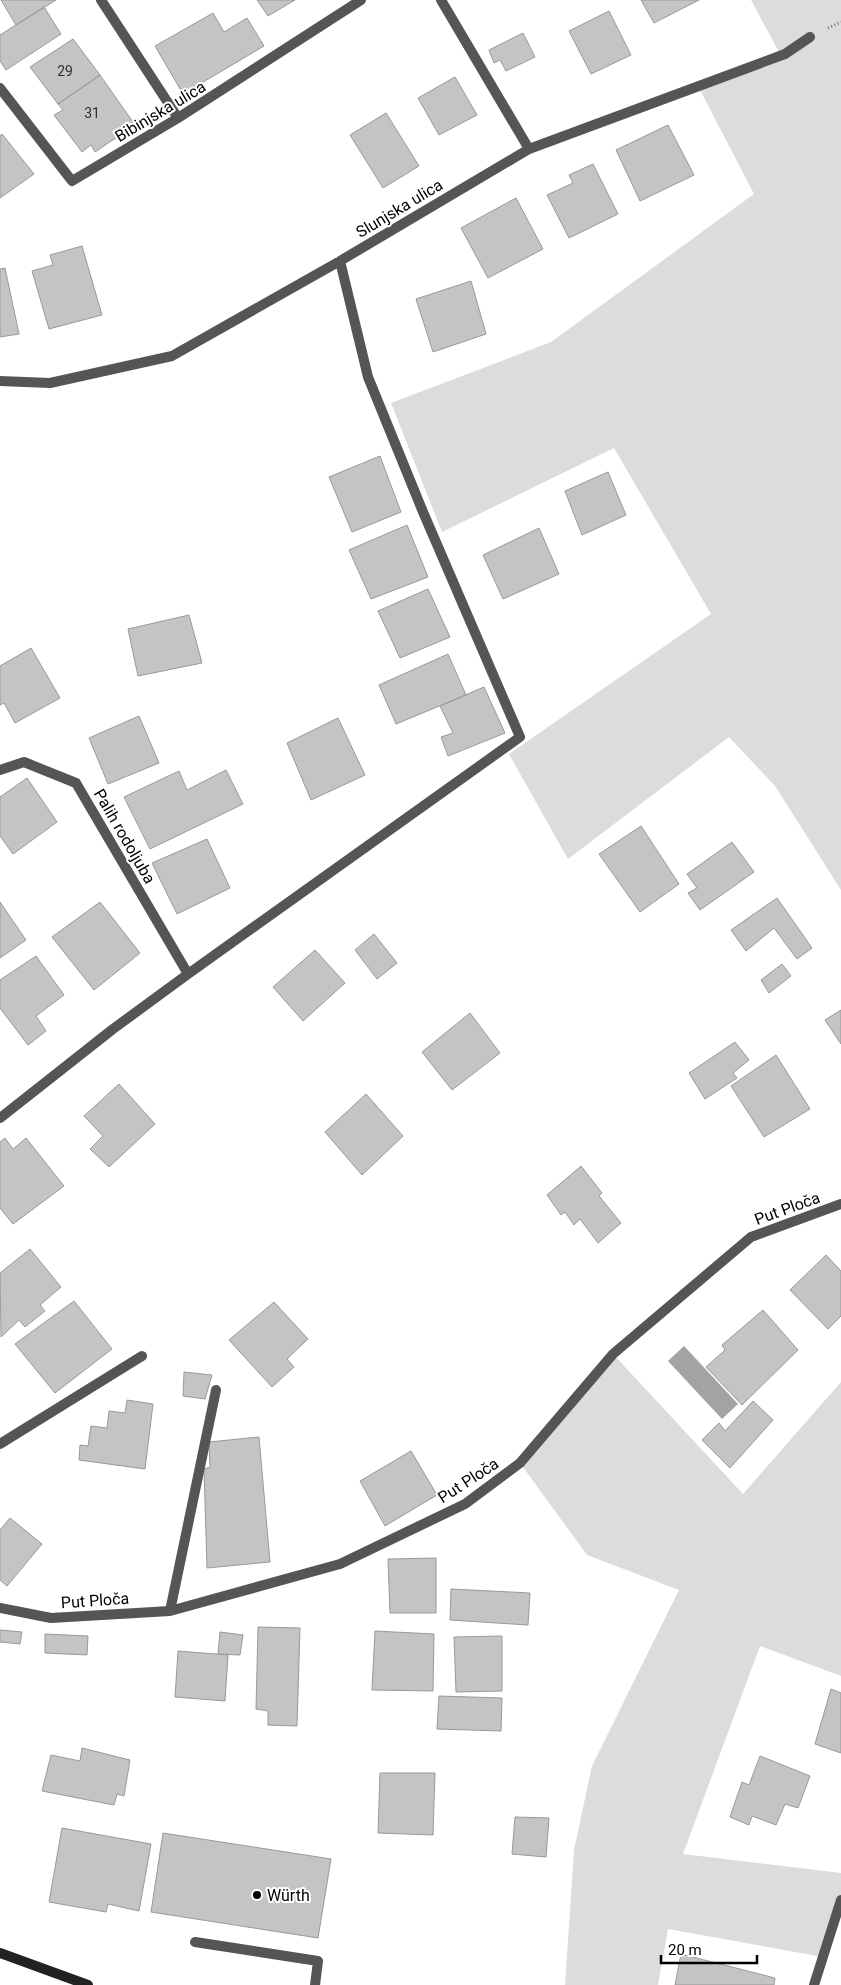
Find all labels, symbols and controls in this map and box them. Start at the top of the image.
house number: 29 [57,63,73,79]
street label: Bibinjska ulica [112,77,209,146]
house number: 31 [84,105,100,121]
street label: Slunjska ulica [353,175,446,242]
street label: Palih rodoljuba [90,786,159,887]
street label: Put Ploča [752,1188,823,1229]
street label: Put Ploča [434,1454,502,1507]
street label: Put Ploča [60,1589,130,1612]
place label: Würth [267,1886,310,1905]
marker: Würth [251,1889,263,1901]
scale bar [661,1932,757,1964]
text: 20 m [668,1941,702,1959]

